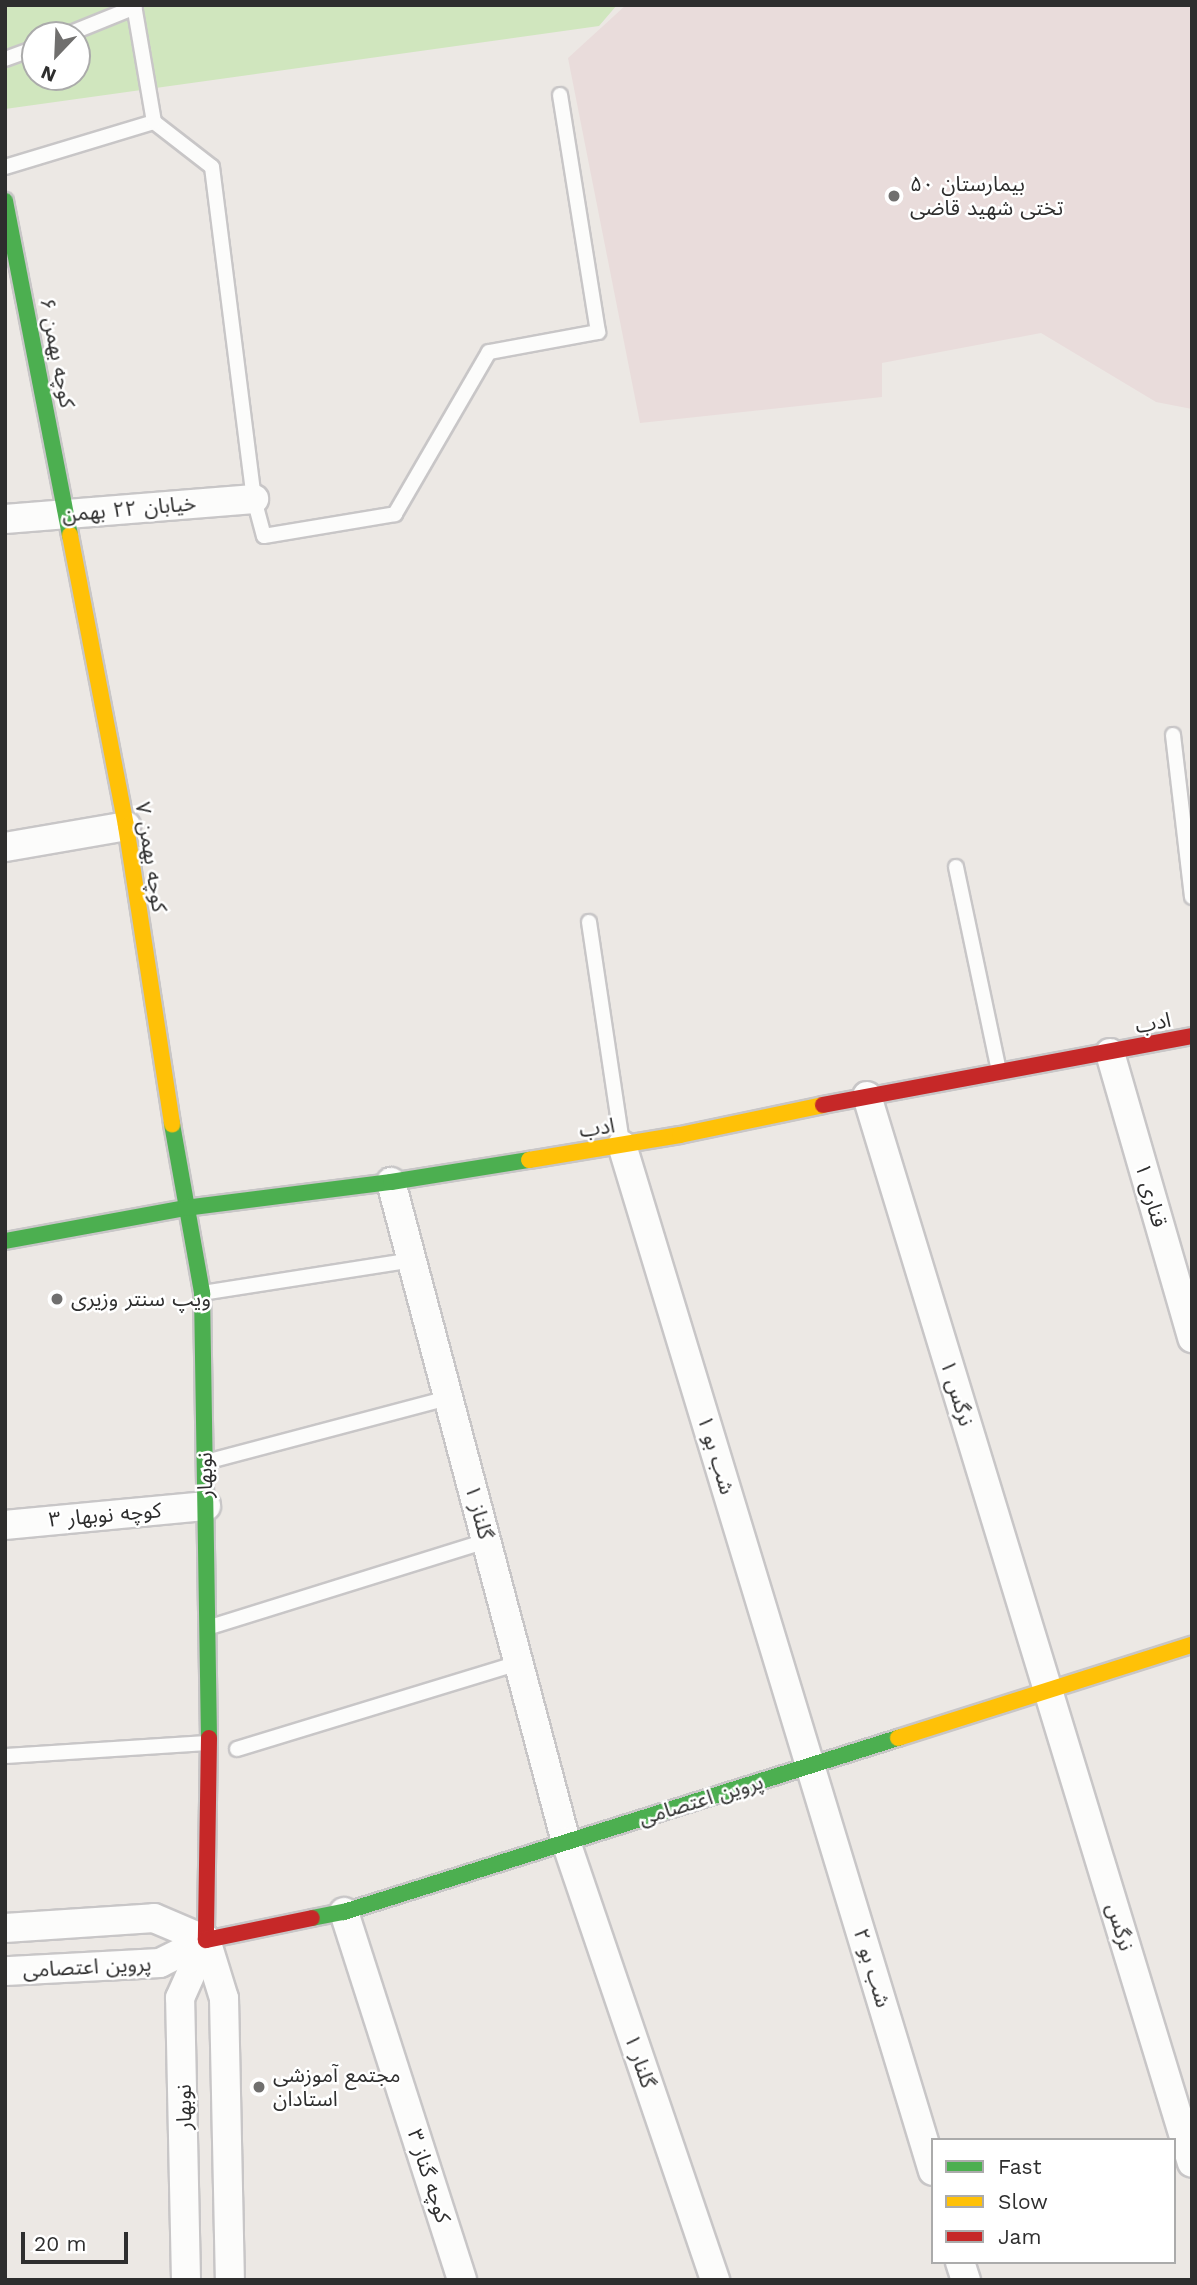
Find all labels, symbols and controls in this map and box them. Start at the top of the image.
north arrow [21,21,91,91]
text: N [37,61,59,87]
place label: بیمارستان ۵۰ تختی شهید قاضی [910,171,1063,221]
marker: بیمارستان ۵۰ تختی شهید قاضی [884,186,904,206]
street label: کوچه بهمن ۶ [34,296,80,410]
street label: خیابان ۲۲ بهمن [61,491,197,527]
street label: کوچه بهمن ۷ [130,800,172,914]
street label: ادب [1133,1007,1173,1039]
street label: ادب [577,1113,617,1143]
street label: قناری ۱ [1130,1160,1172,1230]
place label: ویپ سنتر وزیری [71,1286,211,1312]
marker: ویپ سنتر وزیری [49,1291,65,1307]
street label: نرگس ۱ [935,1357,979,1429]
street label: شب بو ۱ [692,1412,740,1498]
street label: نوبهار [192,1452,218,1498]
street label: گلناز ۱ [460,1482,498,1542]
street label: کوچه نوبهار ۳ [48,1498,162,1532]
street label: پروین اعتصامی [636,1769,766,1831]
street label: نرگس [1101,1900,1139,1954]
street label: شب بو ۲ [848,1925,896,2011]
street label: پروین اعتصامی [22,1951,152,1983]
street label: گلنار ۱ [619,2031,661,2091]
place label: مجتمع آموزشی استادان [273,2062,401,2112]
marker: مجتمع آموزشی استادان [251,2079,267,2095]
street label: نوبهار [171,2084,197,2130]
street label: کوچه گناز ۳ [402,2126,456,2226]
legend [931,2138,1176,2264]
text: Fast [998,2154,1042,2179]
text: Slow [998,2189,1048,2214]
scale bar [24,2218,131,2262]
text: Jam [998,2224,1041,2249]
text: 20 m [34,2231,86,2256]

